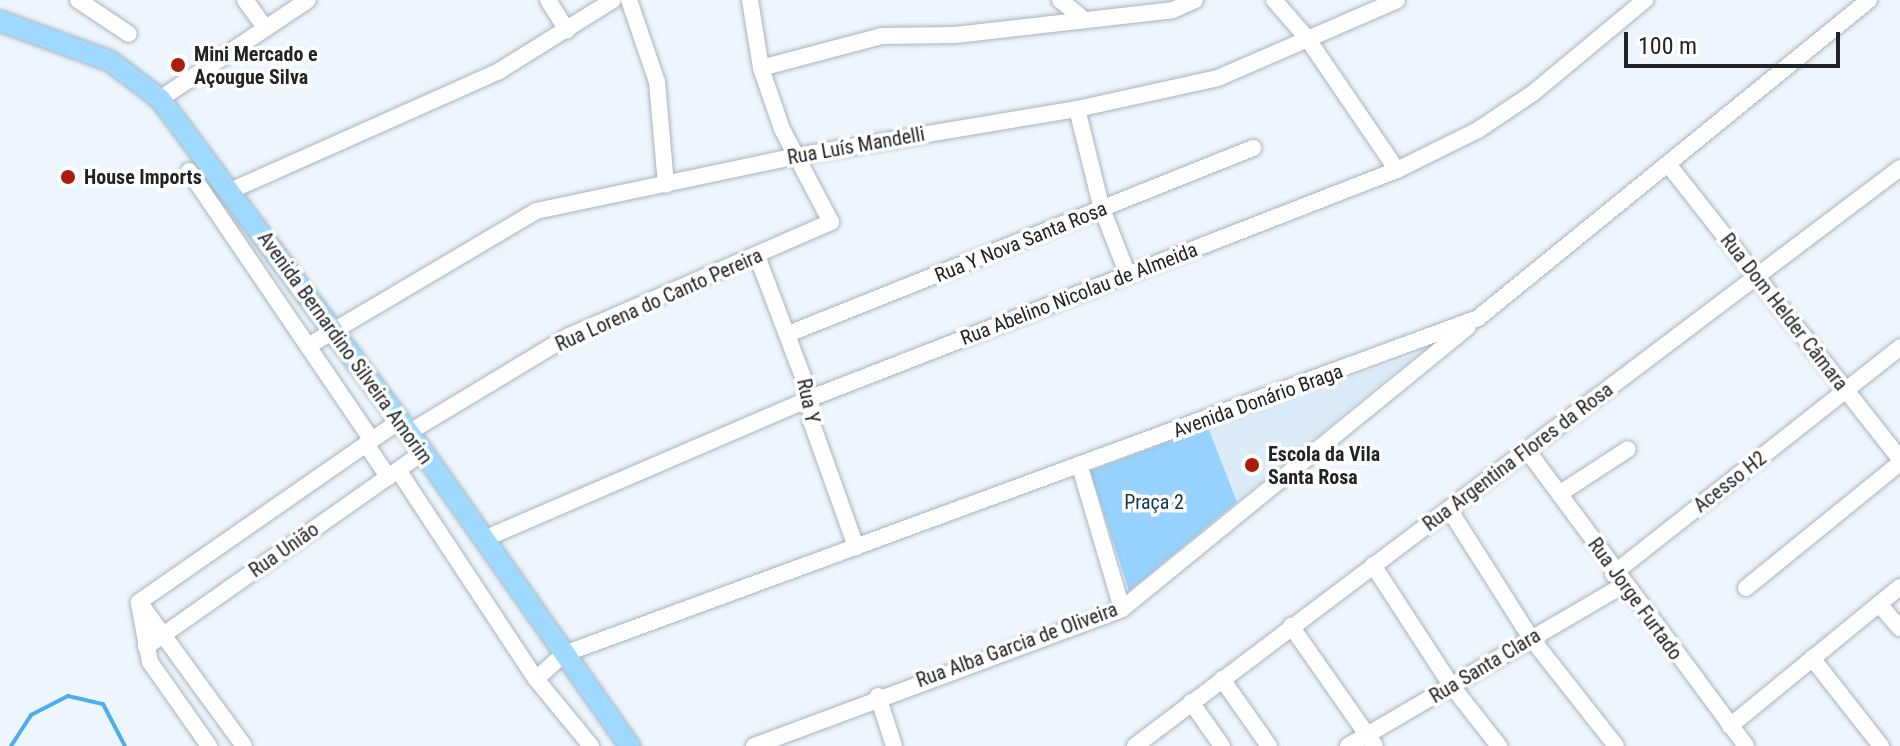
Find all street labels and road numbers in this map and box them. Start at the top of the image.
street label: Rua Luís Mandelli [785,122,927,170]
street label: Rua Y Nova Santa Rosa [931,197,1111,287]
street label: Avenida Bernardino Silveira Amorim [252,227,438,469]
street label: Rua Dom Helder Câmara [1715,229,1853,395]
street label: Rua Abelino Nicolau de Almeida [957,238,1201,350]
street label: Rua Lorena do Canto Pereira [552,243,766,357]
street label: Avenida Donário Braga [1170,359,1346,443]
street label: Rua Y [792,377,824,425]
street label: Rua Argentina Flores da Rosa [1418,378,1618,536]
street label: Acesso H2 [1689,446,1771,518]
street label: Rua União [245,517,323,583]
street label: Rua Jorge Furtado [1583,533,1687,665]
street label: Rua Alba Garcia de Oliveira [913,597,1121,693]
street label: Rua Santa Clara [1425,624,1545,708]

